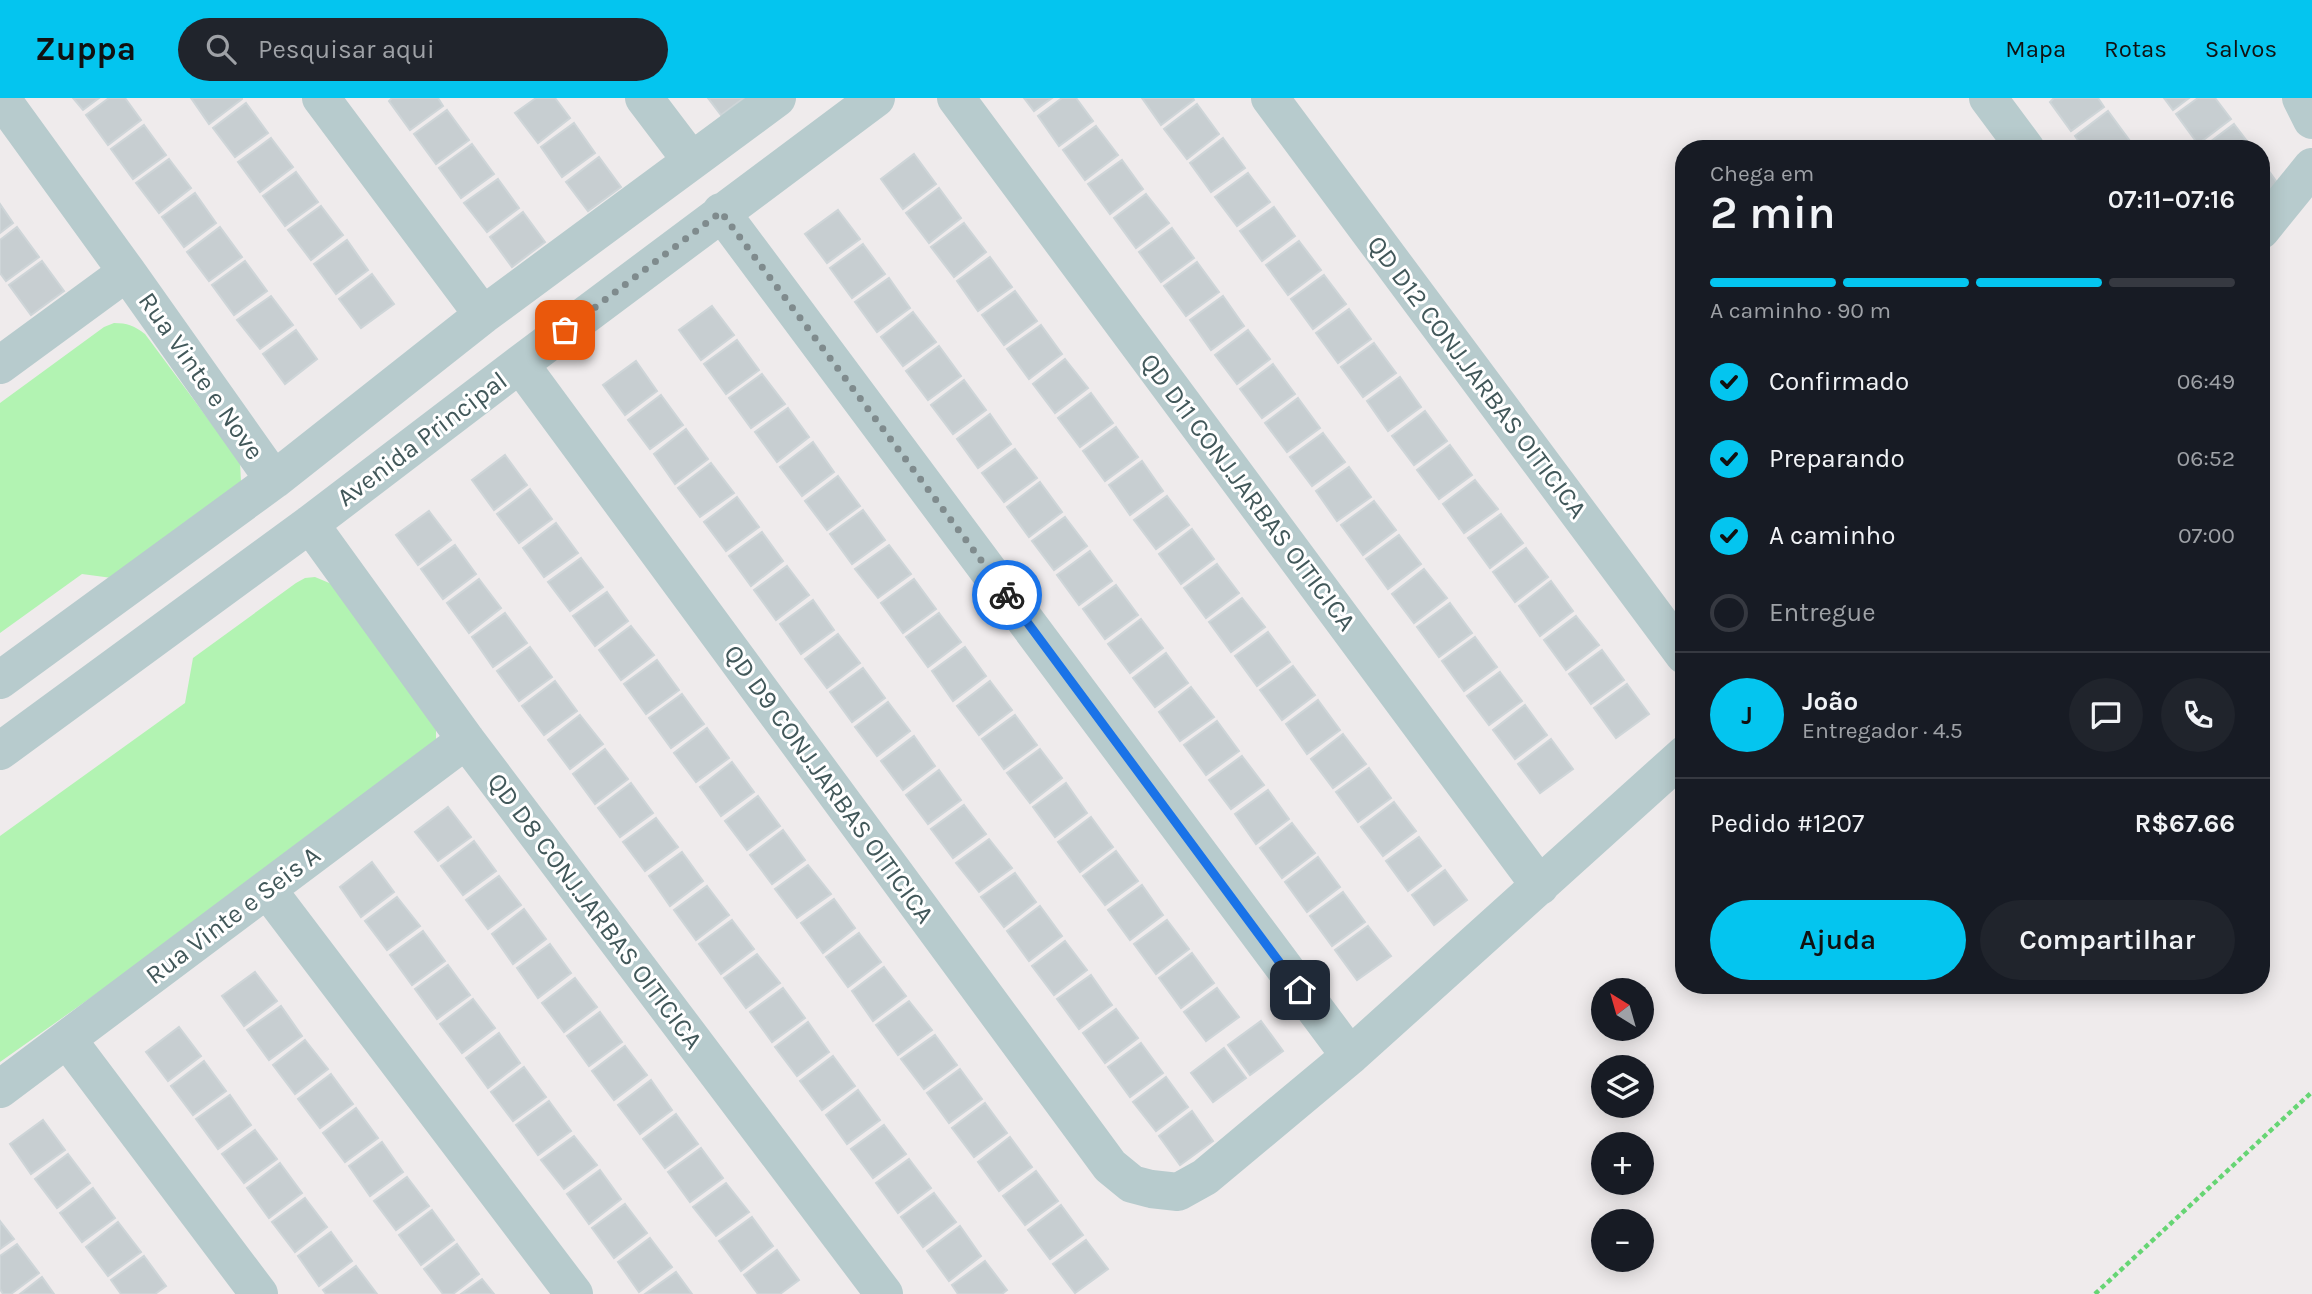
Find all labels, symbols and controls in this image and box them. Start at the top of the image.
search box [178,18,668,81]
text: Zuppa [35,30,136,68]
icon: search [202,30,240,68]
text: Pesquisar aqui [258,34,435,65]
text: Mapa [2005,35,2066,63]
text: Rotas [2104,35,2167,63]
text: Salvos [2205,35,2277,63]
text: Chega em [1710,160,1814,187]
text: 07:11–07:16 [2108,184,2235,215]
text: 2 min [1710,186,1836,240]
street label: QD D12 CONJ.JARBAS OITICICA [1361,230,1593,524]
street label: Rua Vinte e Nove [132,286,270,466]
text: A caminho · 90 m [1710,297,1891,324]
pin [535,300,595,360]
icon: bag [546,311,584,349]
street label: QD D11 CONJ.JARBAS OITICICA [1134,347,1362,637]
icon: check [1710,363,1748,401]
street label: Avenida Principal [331,365,513,513]
text: Confirmado [1769,366,1909,397]
text: 06:49 [2177,368,2235,395]
icon: check [1710,440,1748,478]
text: Preparando [1769,443,1905,474]
text: 06:52 [2177,445,2235,472]
icon: check [1710,517,1748,555]
text: A caminho [1769,520,1896,551]
text: 07:00 [2178,522,2235,549]
courier [972,560,1042,630]
icon: bike [988,576,1026,614]
text: Entregue [1769,597,1876,628]
street label: QD D9 CONJ.JARBAS OITICICA [717,639,941,930]
button: chat [2069,678,2143,752]
button: phone [2161,678,2235,752]
text: João [1802,686,1858,717]
text: J [1741,700,1753,731]
text: Entregador · 4.5 [1802,717,1963,744]
street label: QD D8 CONJ.JARBAS OITICICA [481,767,709,1055]
text: Pedido #1207 [1710,808,1864,839]
text: R$67.66 [2134,808,2235,839]
street label: Rua Vinte e Seis A [140,839,326,991]
button: Ajuda [1710,900,1966,980]
button: Compartilhar [1980,900,2235,980]
pin [1270,960,1330,1020]
icon: home [1281,971,1319,1009]
north arrow [1591,978,1654,1041]
map controls [1591,978,1654,1272]
button: layers [1591,1055,1654,1118]
button: + [1591,1132,1654,1195]
button: − [1591,1209,1654,1272]

